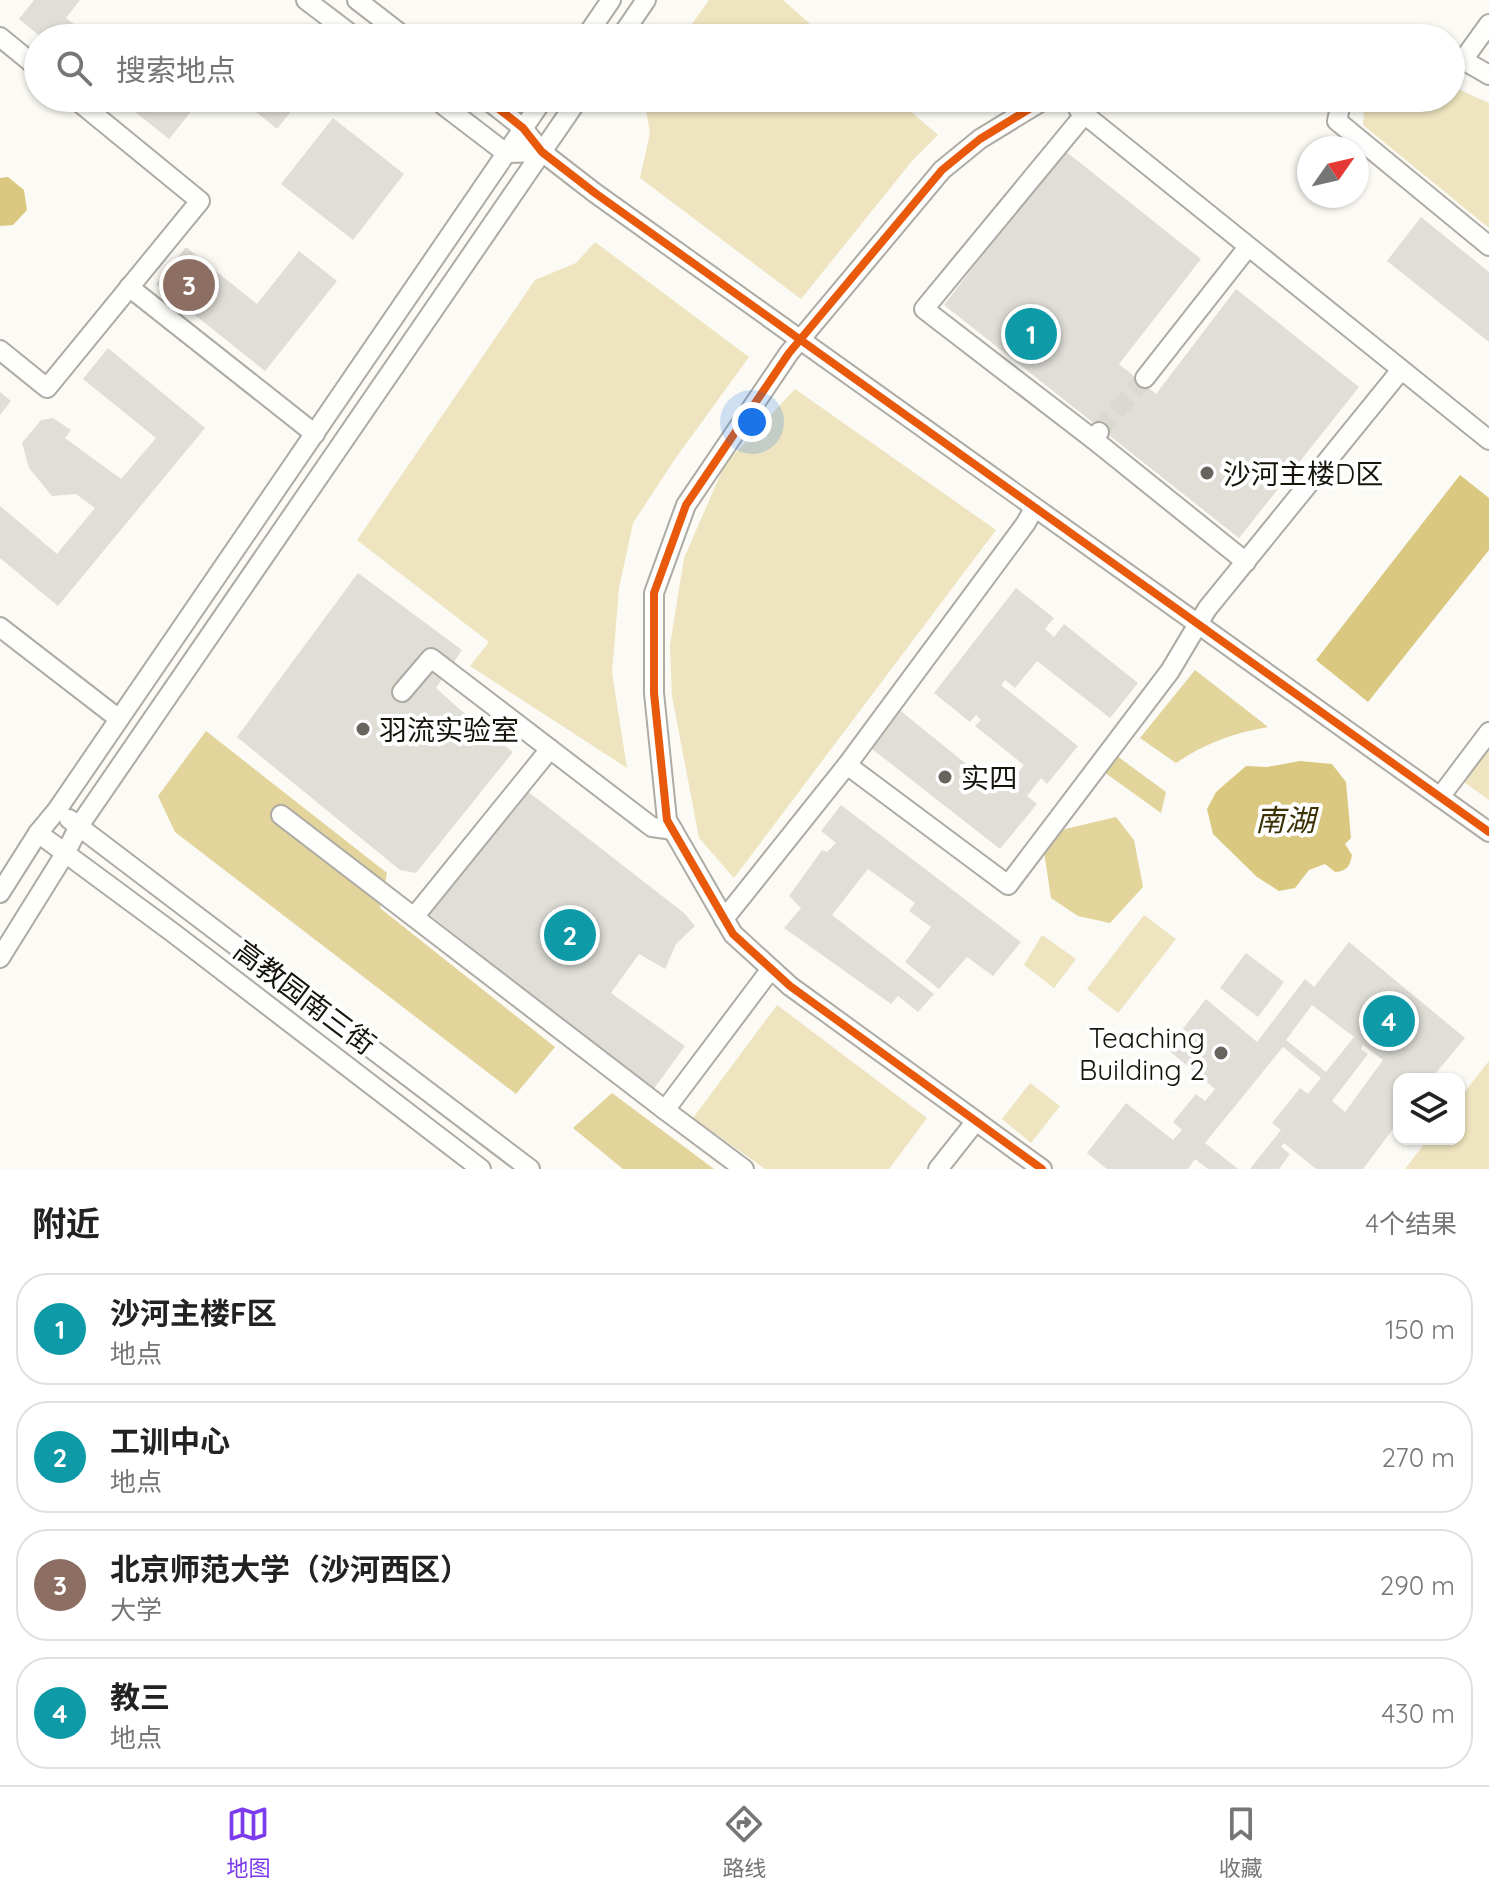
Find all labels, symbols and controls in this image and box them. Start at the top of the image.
search box [24,24,1465,112]
icon: search [52,46,96,90]
text: 搜索地点 [116,51,236,89]
north arrow [1297,136,1369,208]
pin: 3 [163,255,215,315]
pin: 1 [1005,304,1057,364]
your location [732,402,772,442]
place label: 沙河主楼D区 [1223,456,1383,491]
marker: 沙河主楼D区 [1198,464,1216,482]
place label: 羽流实验室 [379,712,519,747]
marker: 羽流实验室 [354,720,372,738]
place label: 实四 [961,760,1017,795]
marker: 实四 [936,768,954,786]
water label: 南湖 [1255,801,1319,839]
pin: 2 [544,905,596,965]
street label: 高教园南三街 [227,932,383,1062]
pin: 4 [1363,991,1415,1051]
place label: Teaching Building 2 [1079,1020,1205,1087]
marker: Teaching Building 2 [1212,1044,1230,1062]
map controls [1393,1073,1465,1145]
button: layers [1393,1073,1465,1145]
text: 附近 [32,1202,100,1245]
text: 4个结果 [1365,1207,1457,1240]
text: 沙河主楼F区 [110,1294,277,1332]
text: 1 [55,1313,65,1346]
text: 150 m [1385,1313,1455,1346]
text: 地点 [110,1337,162,1370]
text: 工训中心 [110,1422,230,1460]
text: 2 [53,1441,67,1474]
text: 270 m [1381,1441,1455,1474]
text: 地点 [110,1465,162,1498]
text: 北京师范大学（沙河西区） [110,1550,470,1588]
text: 3 [53,1569,67,1602]
text: 290 m [1380,1569,1455,1602]
text: 大学 [110,1593,162,1626]
text: 教三 [110,1678,170,1716]
text: 4 [52,1697,68,1730]
text: 430 m [1381,1697,1455,1730]
text: 地点 [110,1721,162,1754]
tab: 地图 [226,1802,270,1882]
tab: 路线 [722,1802,767,1882]
tab: 收藏 [1219,1802,1263,1882]

